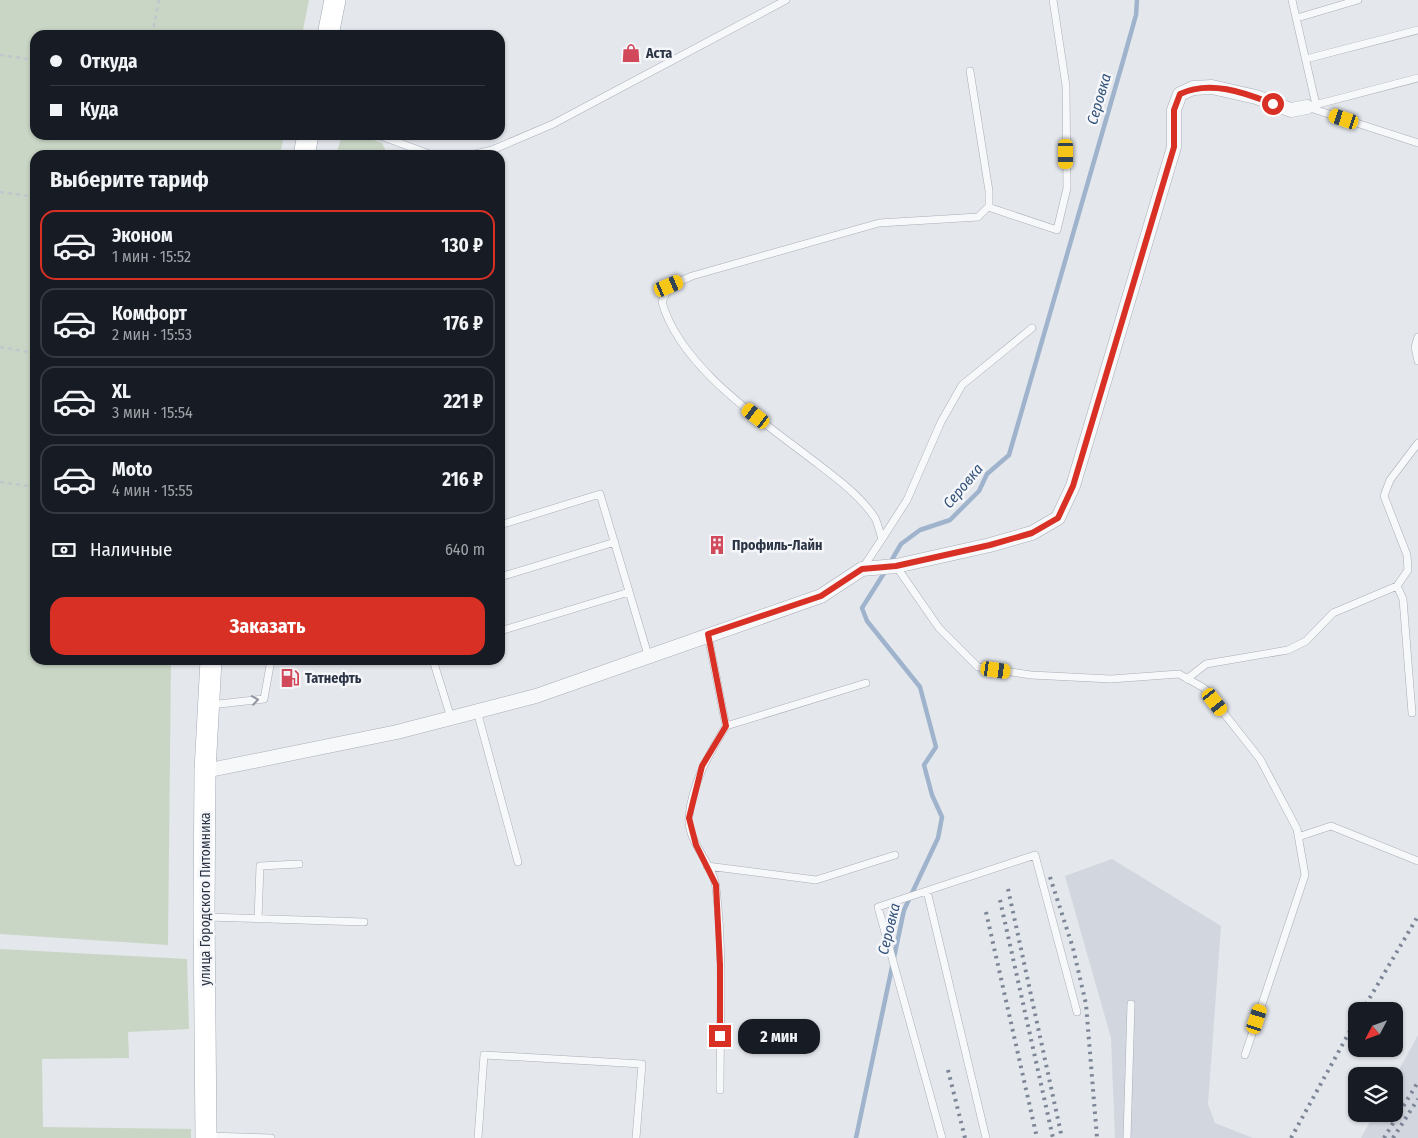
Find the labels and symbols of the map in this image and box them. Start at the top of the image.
shop icon: Аста [620,42,642,64]
place label: Аста [645,45,672,62]
water label: Серовка [1083,71,1115,127]
route start [1262,93,1284,115]
car [1327,107,1360,131]
car [1058,139,1073,169]
car [652,273,685,299]
car [739,401,772,431]
water label: Серовка [939,460,987,512]
building icon: Профиль-Лайн [706,534,728,556]
place label: Профиль-Лайн [732,537,822,554]
car [980,660,1011,680]
fuel station icon: Татнефть [279,667,301,689]
place label: Татнефть [305,670,362,687]
car [1199,686,1230,718]
one-way arrow [251,695,259,706]
street label: улица Городского Питомника [197,812,214,986]
water label: Серовка [874,901,904,957]
car [1245,1002,1268,1036]
north arrow [1348,1002,1402,1058]
callout: 2 мин [738,1018,820,1054]
route end [709,1025,731,1047]

